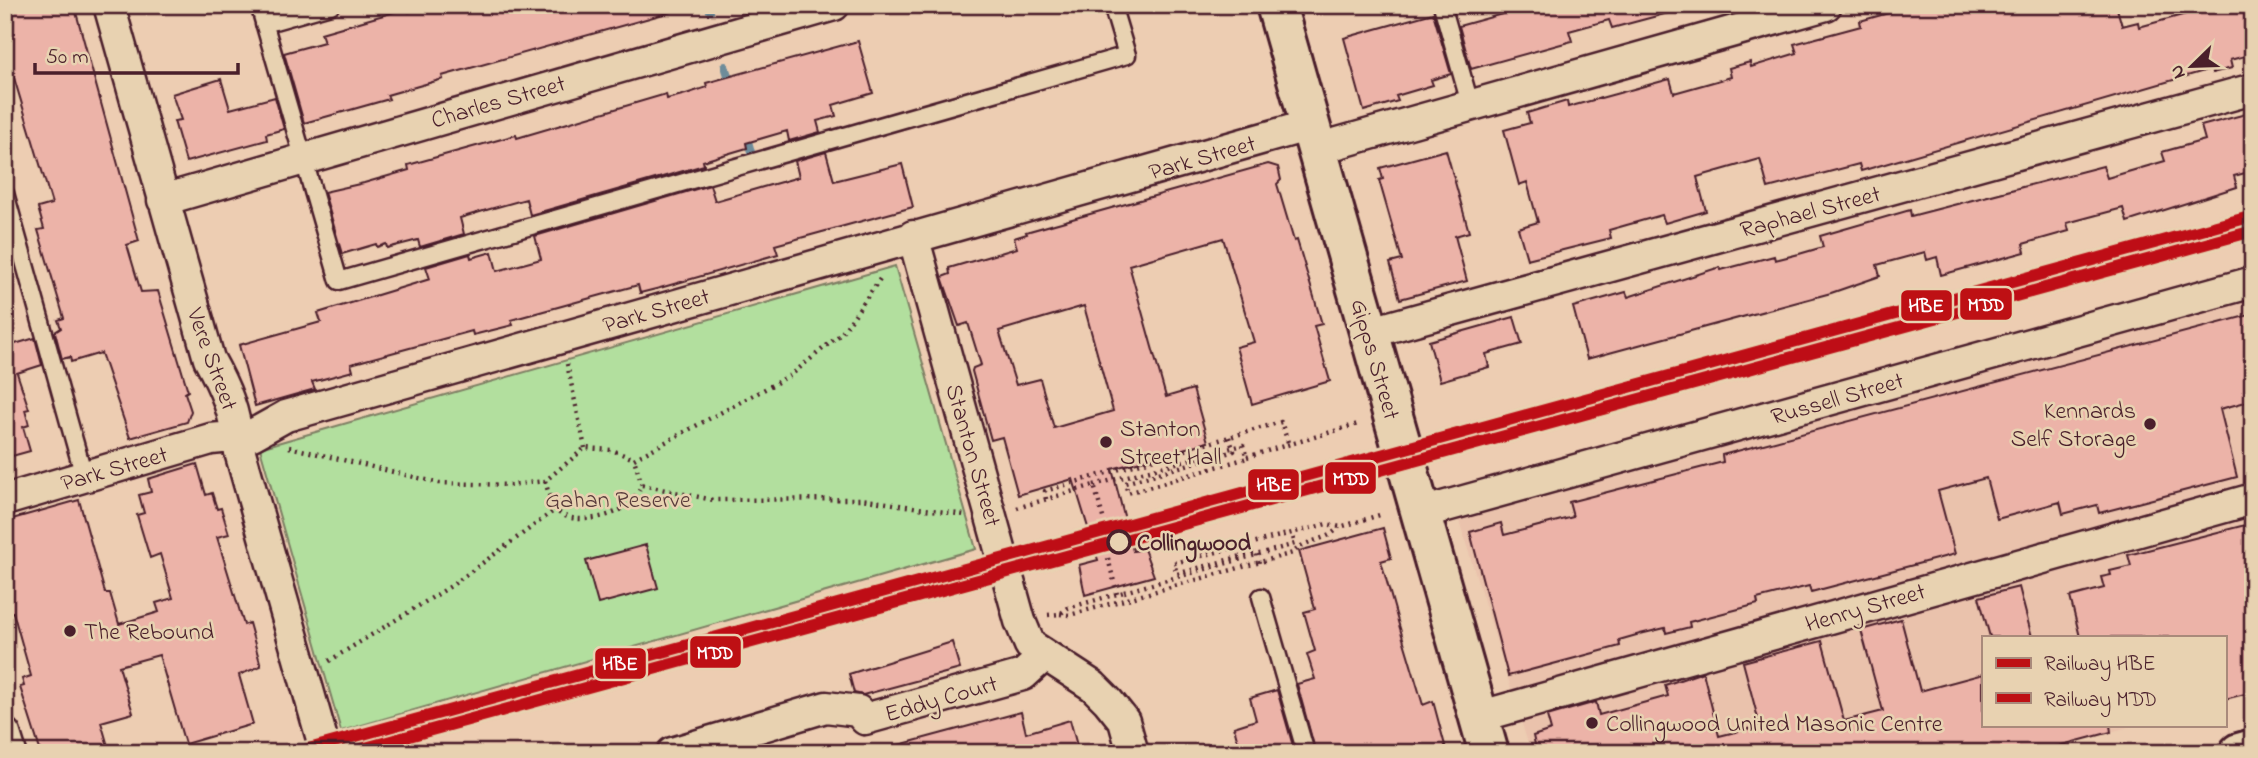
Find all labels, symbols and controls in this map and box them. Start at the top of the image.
scale bar [35,32,238,76]
north arrow [2156,32,2226,102]
text: 50 m [46,43,89,73]
text: N [2164,60,2194,83]
street label: Charles Street [427,67,570,139]
street label: Park Street [1145,127,1260,191]
street label: Raphael Street [1736,178,1885,249]
street label: Park Street [599,280,714,344]
line badge: MDD [1959,287,2013,321]
line badge: HBE [1900,289,1953,322]
text: MDD [1968,293,2004,320]
text: HBE [1908,294,1944,321]
street label: Gipps Street [1340,295,1408,424]
street label: Vere Street [176,303,245,416]
street label: Russell Street [1767,365,1908,436]
street label: Stanton Street [934,380,1009,531]
place label: Kennards Self Storage [2011,395,2136,458]
place label: Stanton Street Hall [1120,413,1221,476]
marker: Kennards Self Storage [2142,416,2158,432]
marker: Stanton Street Hall [1098,434,1114,450]
street label: Park Street [57,438,172,502]
line badge: MDD [1324,461,1377,495]
text: MDD [1333,467,1369,494]
line badge: HBE [1247,468,1300,501]
text: HBE [1256,473,1292,500]
park label: Gahan Reserve [545,484,691,519]
place label: Collingwood [1137,527,1251,563]
marker: Collingwood [1107,530,1131,554]
street label: Henry Street [1801,576,1930,644]
place label: The Rebound [84,616,215,651]
marker: The Rebound [62,623,78,639]
line badge: MDD [689,635,742,669]
legend [1982,636,2226,726]
text: MDD [697,641,733,668]
line badge: HBE [594,647,647,680]
text: Railway HBE [2044,650,2155,682]
text: HBE [602,652,638,679]
street label: Eddy Court [881,668,1002,734]
text: Railway MDD [2044,686,2157,718]
place label: Collingwood United Masonic Centre [1606,708,1943,743]
marker: Collingwood United Masonic Centre [1584,715,1600,731]

